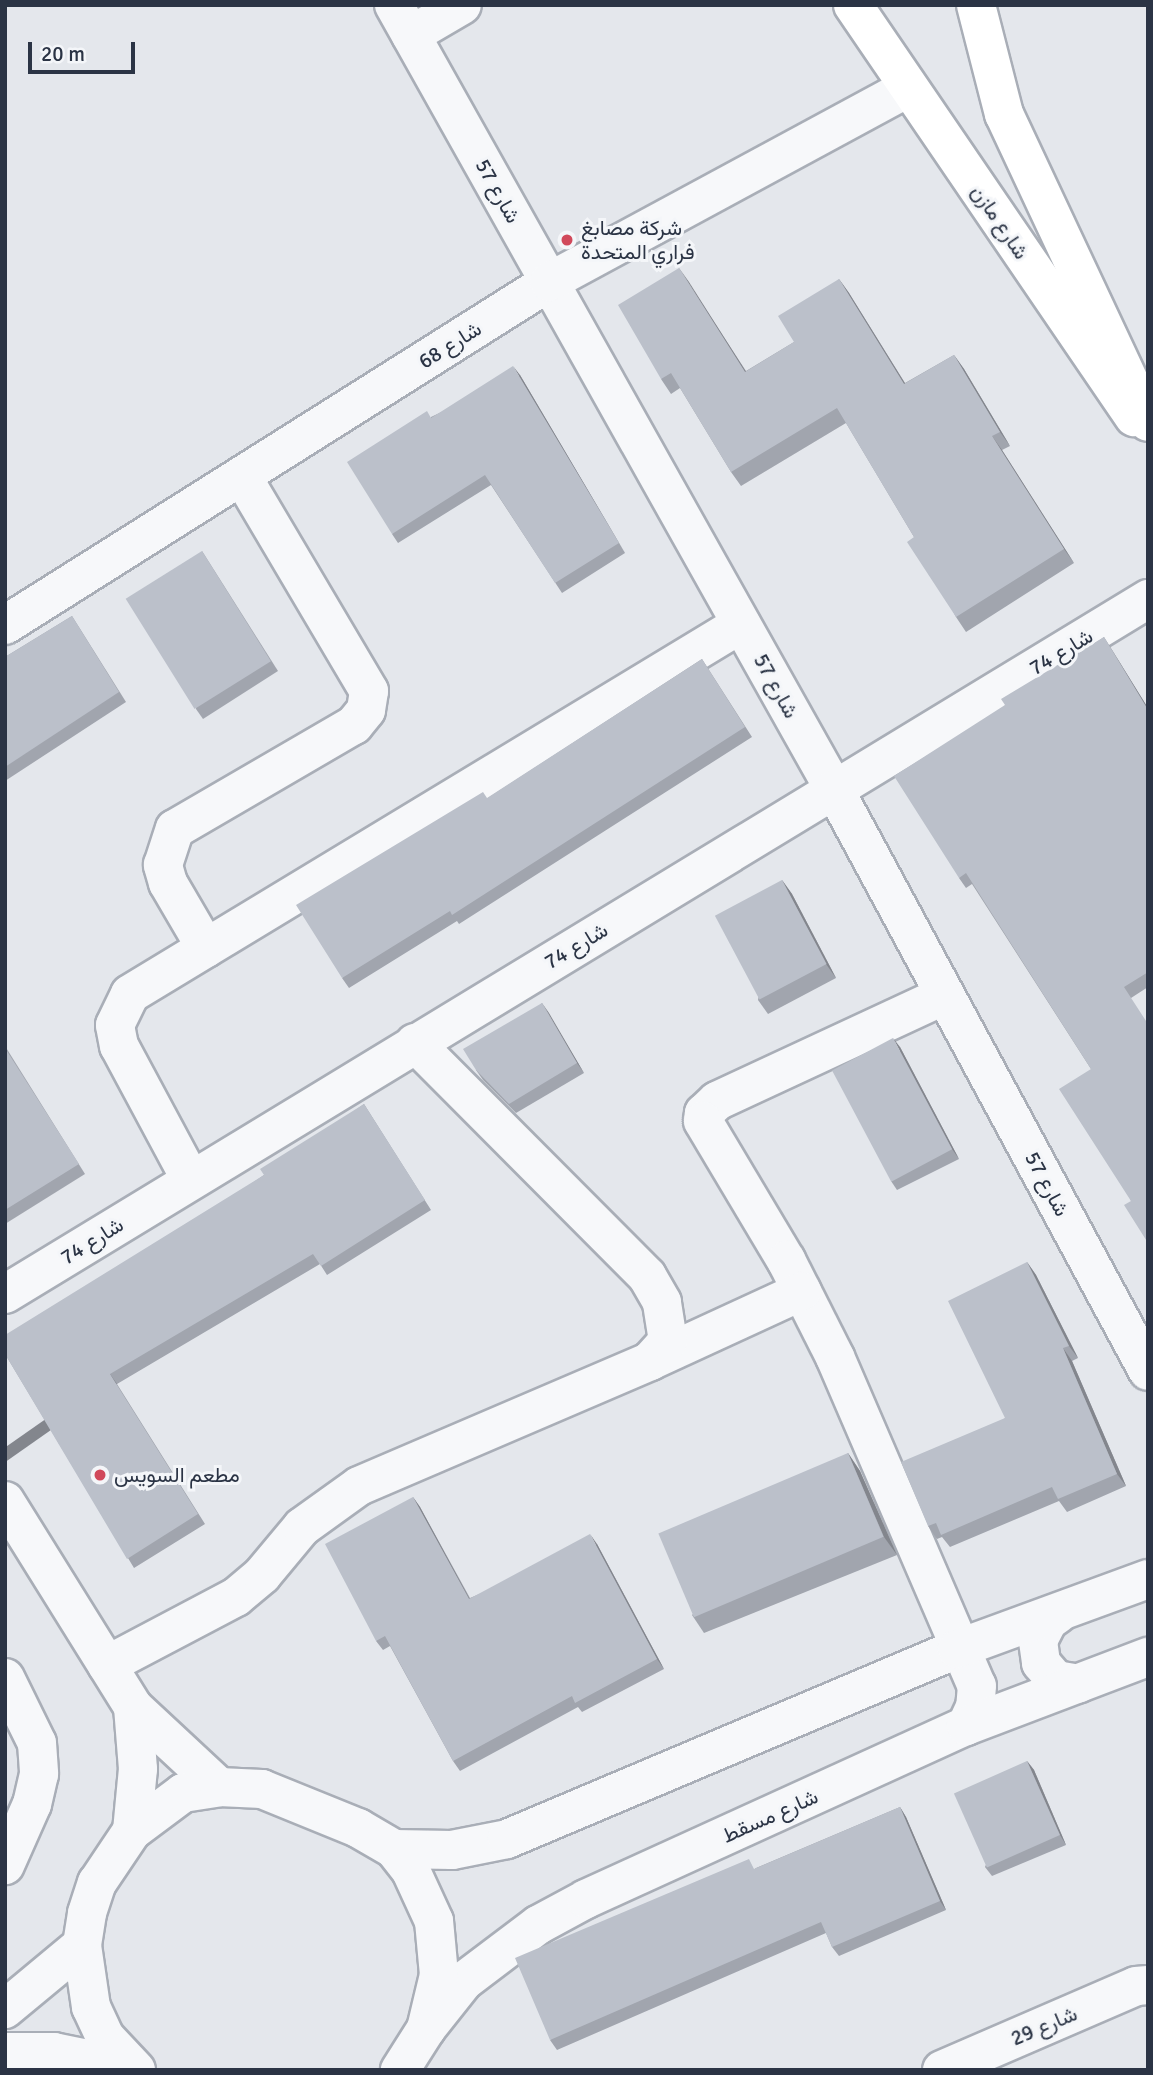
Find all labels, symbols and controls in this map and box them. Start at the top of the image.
scale bar [32,28,138,72]
text: 20 m [41,41,85,67]
street label: شارع 57 [470,154,526,228]
street label: شارع مازن [966,180,1034,264]
place label: شركة مصابغ فراري المتحدة [581,215,695,265]
marker: شركة مصابغ فراري المتحدة [559,232,575,248]
street label: شارع 68 [414,316,486,374]
street label: شارع 74 [1025,623,1097,681]
street label: شارع 57 [748,649,804,723]
street label: شارع 74 [540,917,612,975]
street label: شارع 57 [1020,1147,1074,1221]
street label: شارع 74 [56,1212,128,1270]
place label: مطعم السويس [114,1462,240,1488]
marker: مطعم السويس [92,1467,108,1483]
street label: شارع مسقط [718,1784,822,1848]
street label: شارع 29 [1007,2001,1081,2051]

